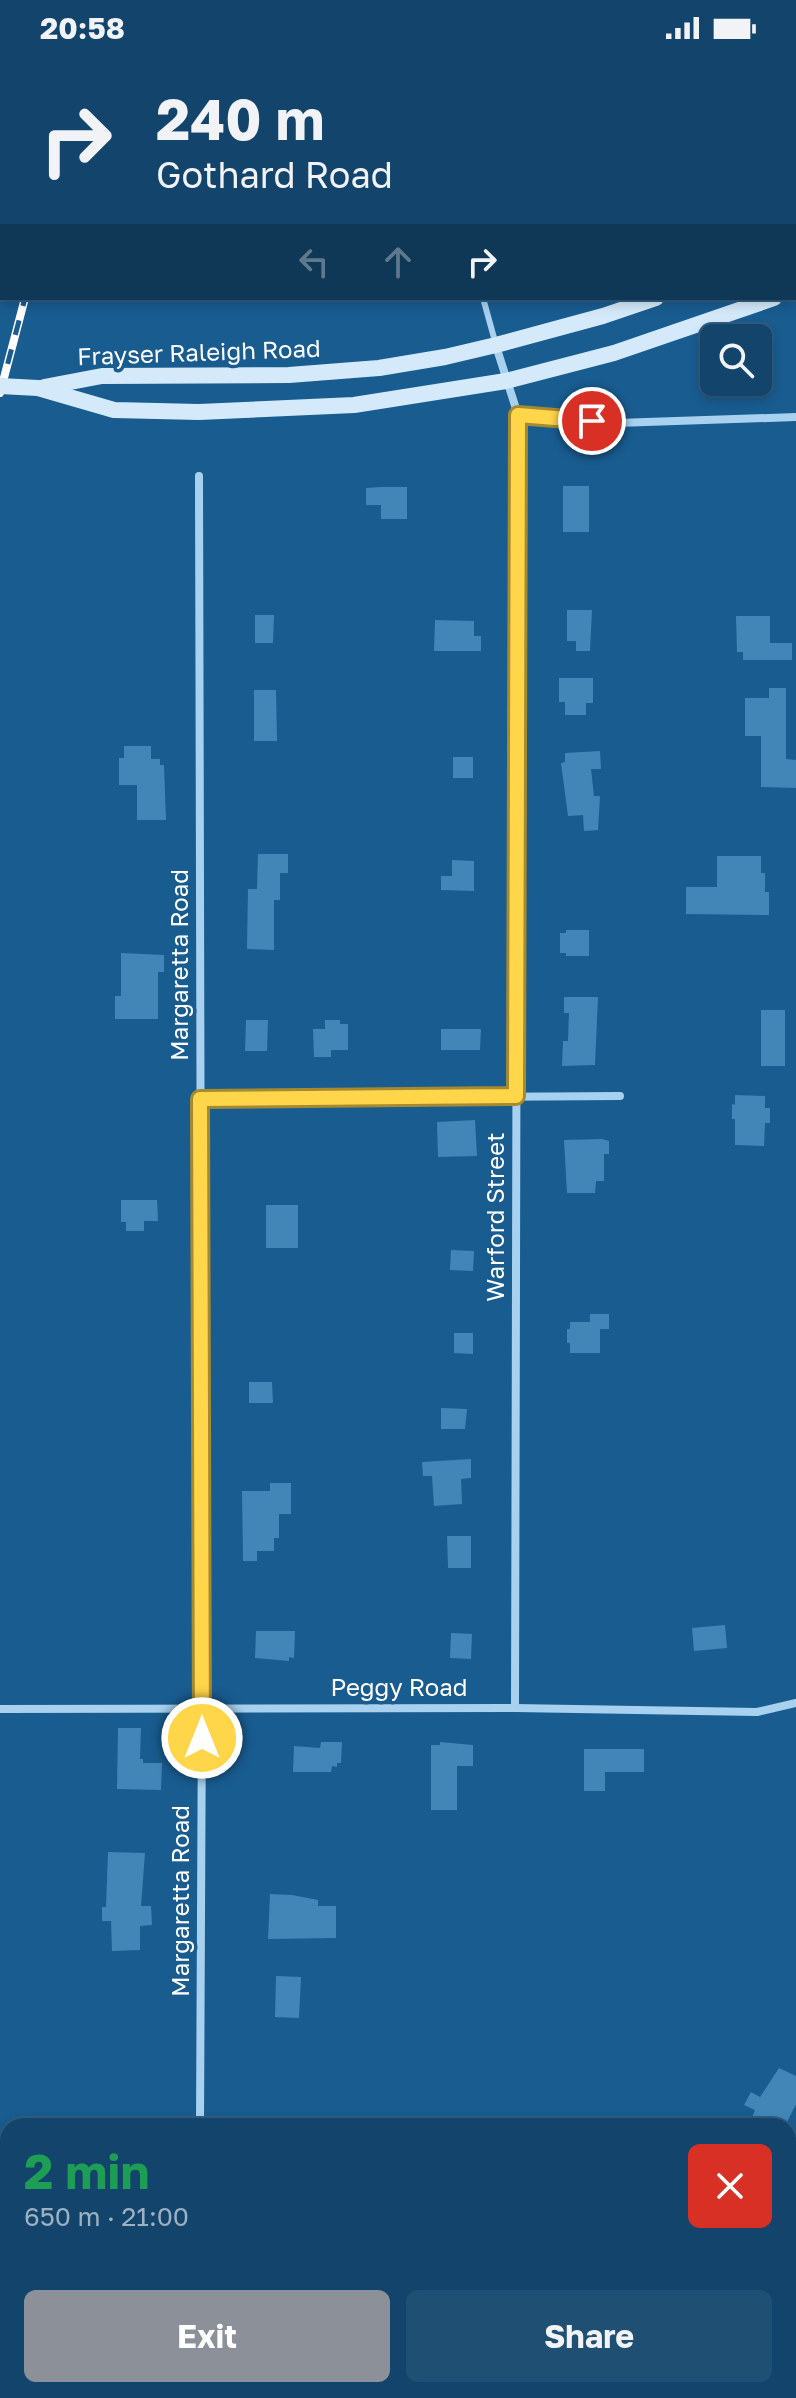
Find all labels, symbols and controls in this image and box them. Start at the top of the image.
text: 20:58 [40,10,125,46]
text: 240 m [156,85,325,152]
icon: right [24,88,128,192]
text: Gothard Road [156,153,393,196]
icon: left [292,240,336,284]
icon: ahead [376,240,420,284]
icon: right [460,240,504,284]
map controls [700,324,772,396]
button: search [700,324,772,396]
street label: Frayser Raleigh Road [77,333,321,370]
pin [558,387,626,455]
icon: arrive [570,399,614,443]
street label: Margaretta Road [164,869,193,1061]
street label: Warford Street [480,1132,509,1302]
street label: Peggy Road [330,1672,468,1701]
position arrow [160,1696,244,1780]
street label: Margaretta Road [165,1805,194,1997]
text: 2 min [24,2142,149,2200]
button: close [688,2144,772,2228]
text: 650 m · 21:00 [24,2201,189,2232]
button: Exit [24,2290,390,2382]
button: Share [406,2290,772,2382]

